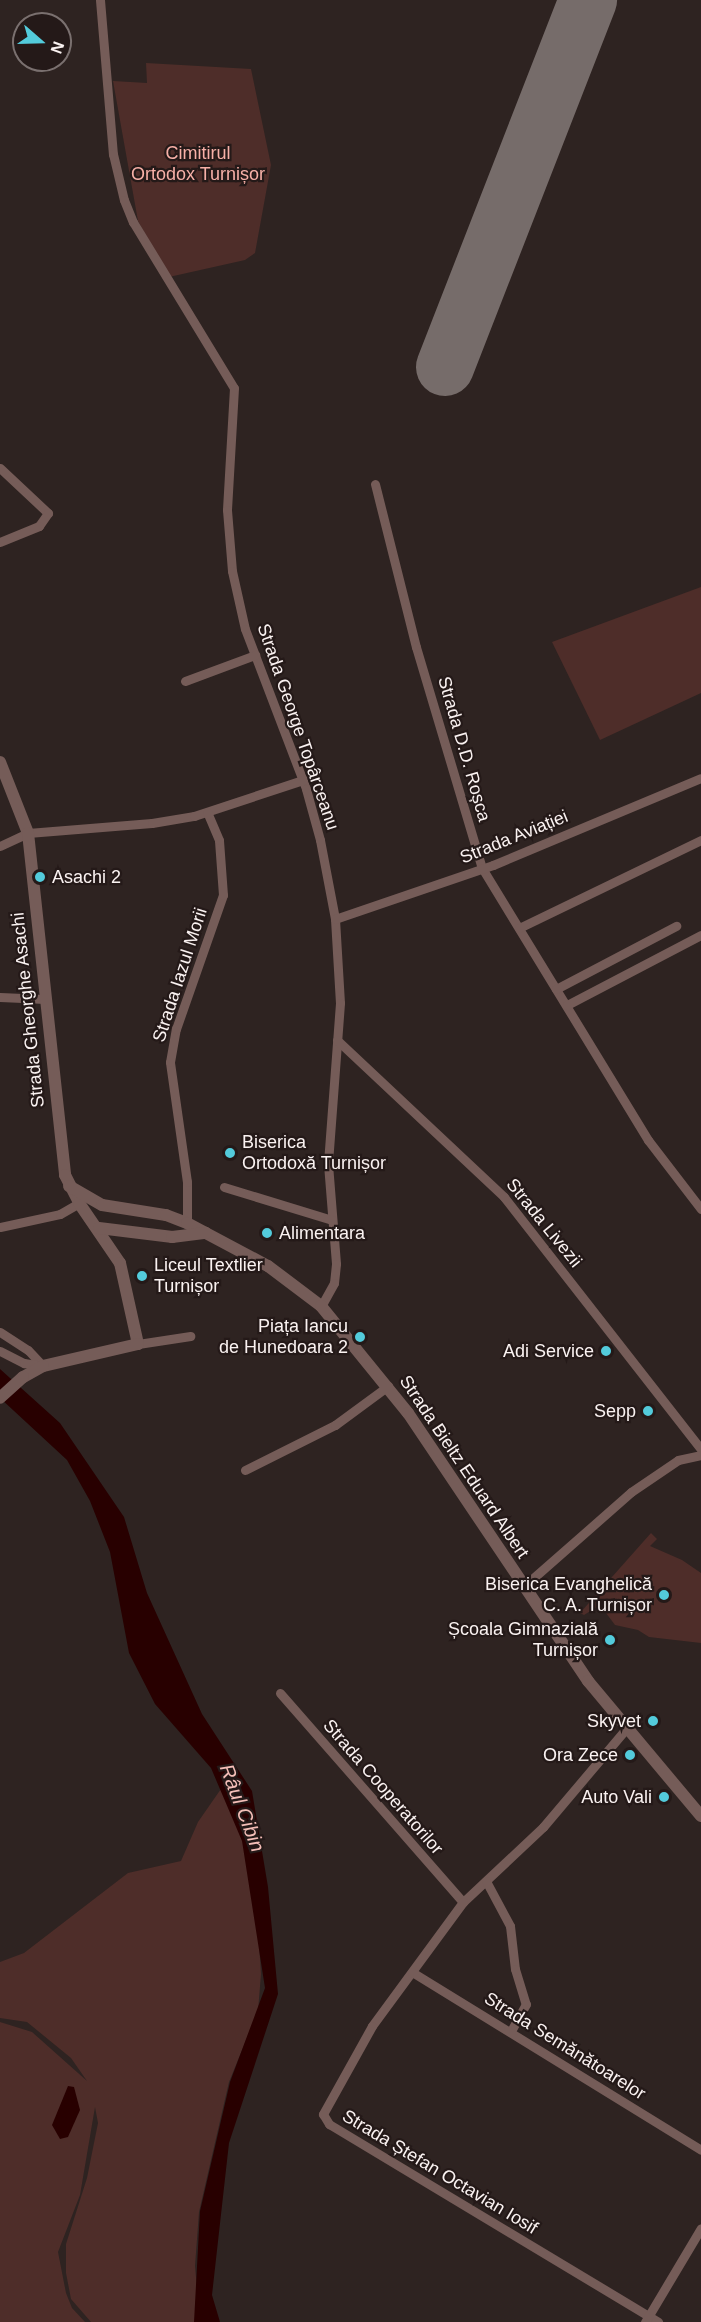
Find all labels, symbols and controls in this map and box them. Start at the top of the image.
north arrow [12,12,72,72]
text: N [48,39,67,56]
park label: Cimitirul Ortodox Turnișor [131,143,265,186]
street label: Strada George Topârceanu [252,621,344,833]
street label: Strada D.D. Roșca [433,674,495,824]
street label: Strada Aviației [456,805,572,869]
place label: Asachi 2 [52,866,121,888]
marker: Asachi 2 [33,870,47,884]
street label: Strada Iazul Morii [148,905,212,1045]
street label: Strada Gheorghe Asachi [7,911,49,1109]
place label: Biserica Ortodoxă Turnișor [242,1132,386,1174]
marker: Biserica Ortodoxă Turnișor [223,1146,237,1160]
street label: Strada Livezii [502,1174,586,1272]
place label: Alimentara [279,1222,365,1244]
marker: Alimentara [260,1226,274,1240]
place label: Liceul Textlier Turnișor [154,1255,263,1298]
marker: Liceul Textlier Turnișor [135,1269,149,1283]
place label: Piața Iancu de Hunedoara 2 [219,1316,348,1358]
marker: Piața Iancu de Hunedoara 2 [353,1330,367,1344]
place label: Adi Service [503,1340,594,1362]
marker: Adi Service [599,1344,613,1358]
street label: Strada Bieltz Eduard Albert [394,1371,534,1563]
place label: Sepp [594,1400,636,1422]
marker: Sepp [641,1404,655,1418]
place label: Biserica Evanghelică C. A. Turnișor [485,1574,652,1616]
marker: Biserica Evanghelică C. A. Turnișor [657,1588,671,1602]
place label: Școala Gimnazială Turnișor [448,1619,598,1662]
marker: Școala Gimnazială Turnișor [603,1633,617,1647]
place label: Skyvet [587,1710,641,1732]
marker: Skyvet [646,1714,660,1728]
street label: Strada Cooperatorilor [318,1715,448,1859]
place label: Ora Zece [543,1744,618,1766]
marker: Ora Zece [623,1748,637,1762]
water label: Râul Cibin [214,1761,270,1855]
place label: Auto Vali [581,1786,652,1808]
marker: Auto Vali [657,1790,671,1804]
street label: Strada Semănătoarelor [480,1988,650,2104]
street label: Strada Ștefan Octavian Iosif [338,2105,542,2239]

